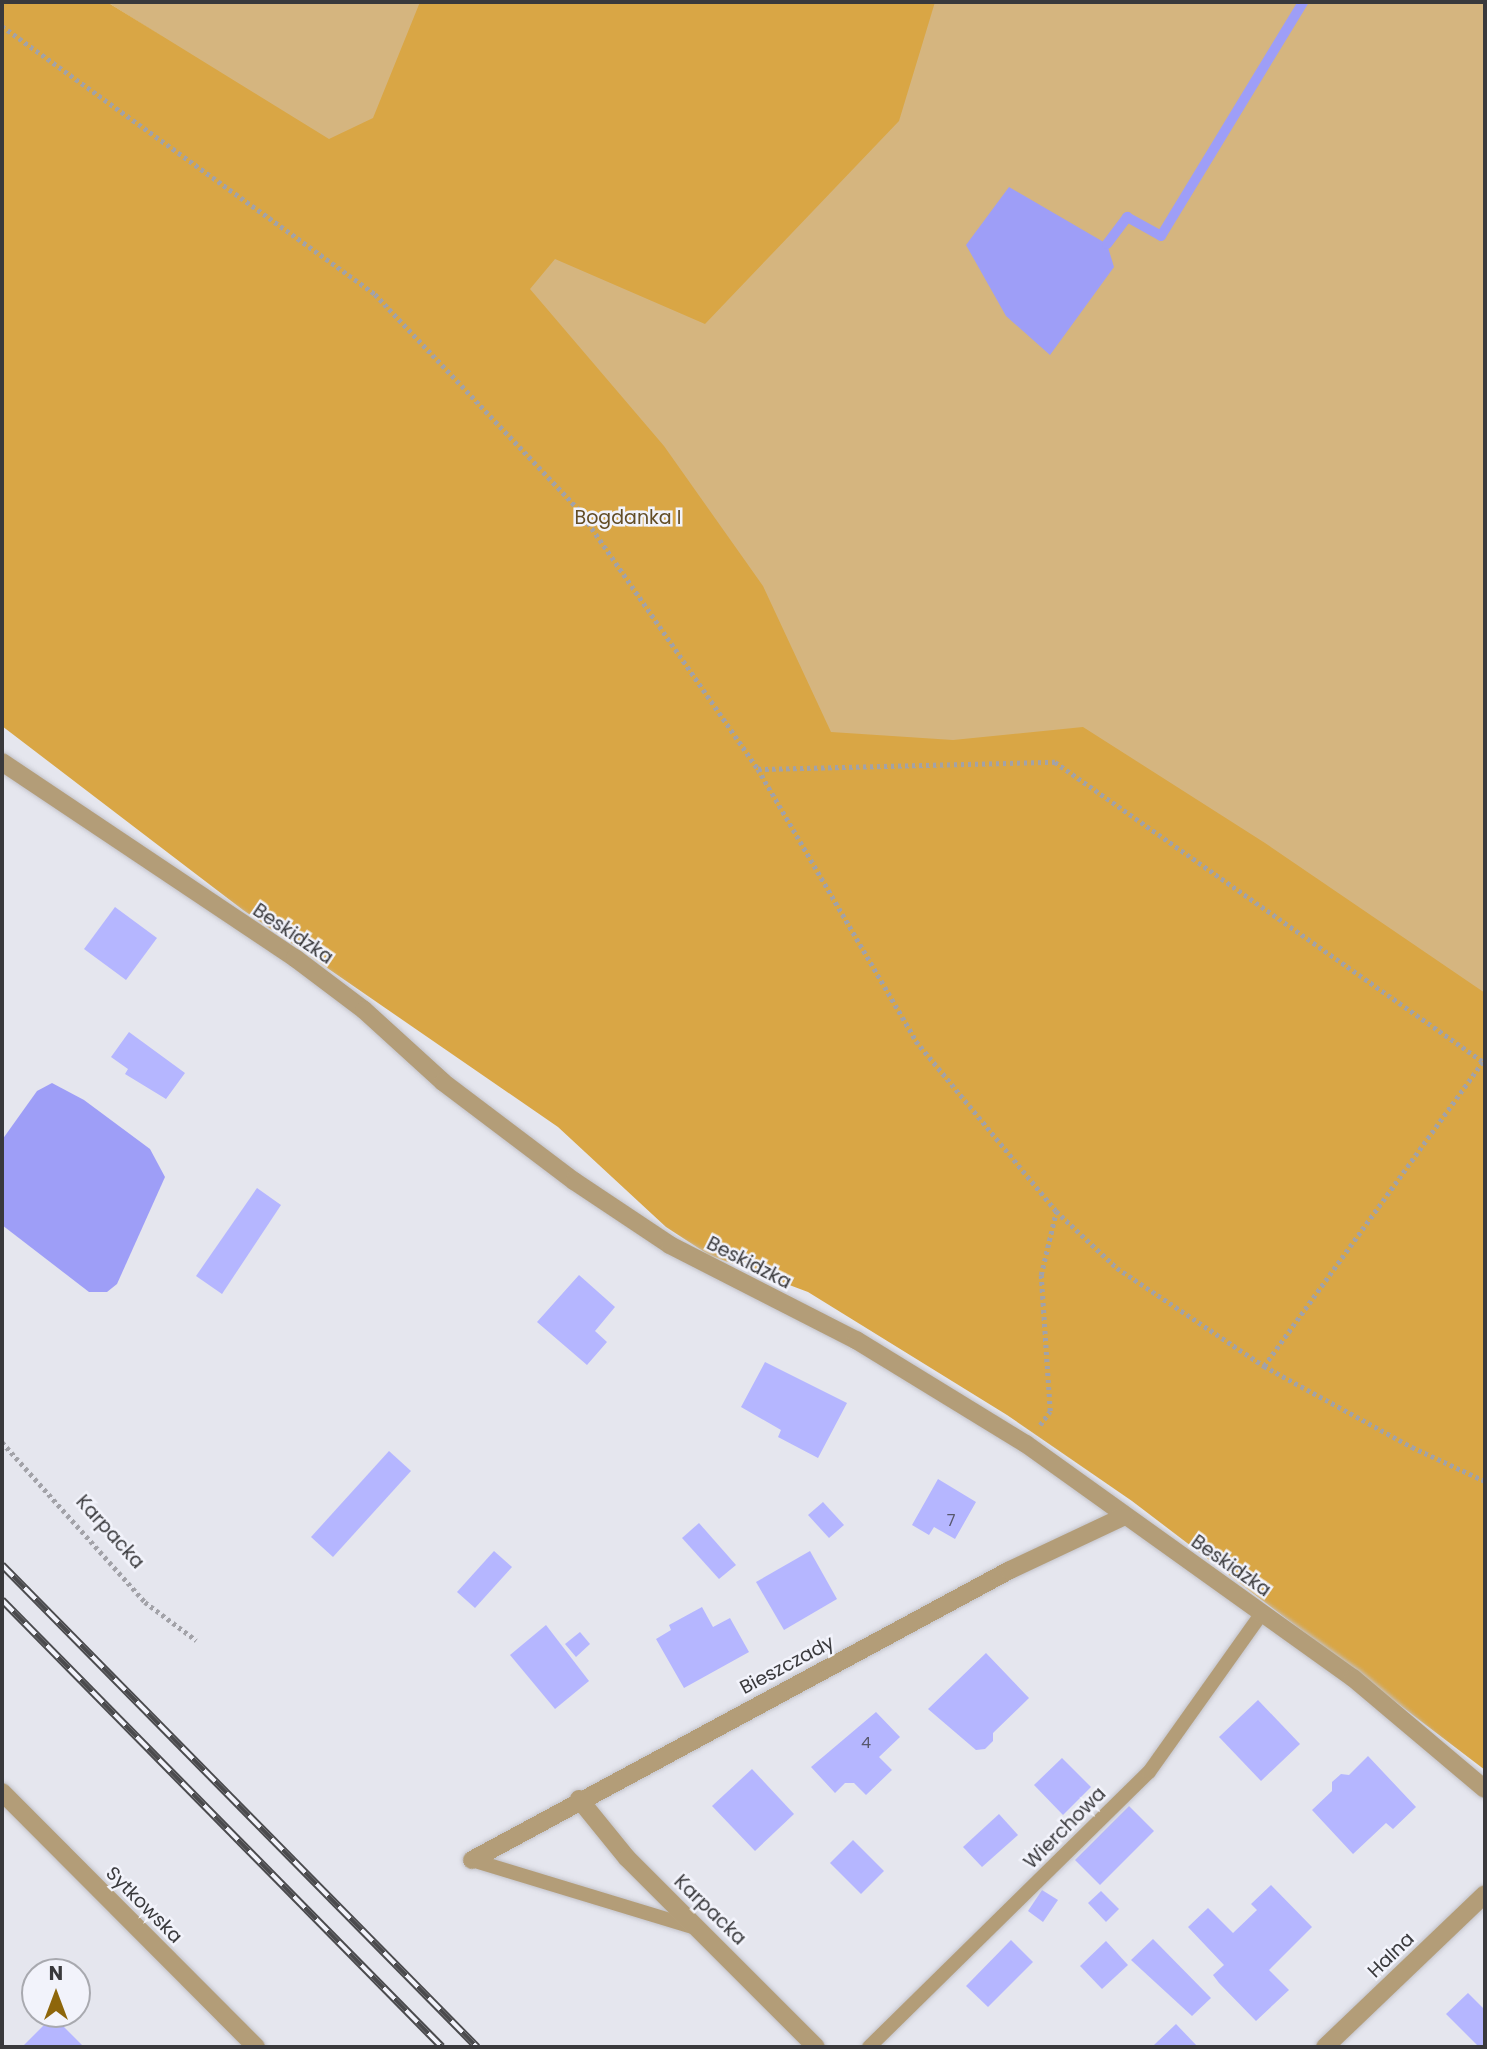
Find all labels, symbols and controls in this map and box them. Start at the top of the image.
park label: Bogdanka I [575,507,681,529]
street label: Beskidzka [249,899,337,969]
street label: Beskidzka [703,1232,795,1294]
street label: Karpacka [71,1490,149,1574]
house number: 7 [947,1511,955,1531]
street label: Beskidzka [1187,1530,1275,1602]
street label: Bieszczady [736,1631,838,1699]
house number: 4 [861,1733,871,1753]
street label: Wierchowa [1019,1782,1111,1874]
street label: Sytkowska [101,1862,187,1948]
street label: Karpacka [669,1870,751,1950]
street label: Halna [1363,1927,1419,1983]
north arrow [21,1958,91,2028]
text: N [49,1960,63,1987]

